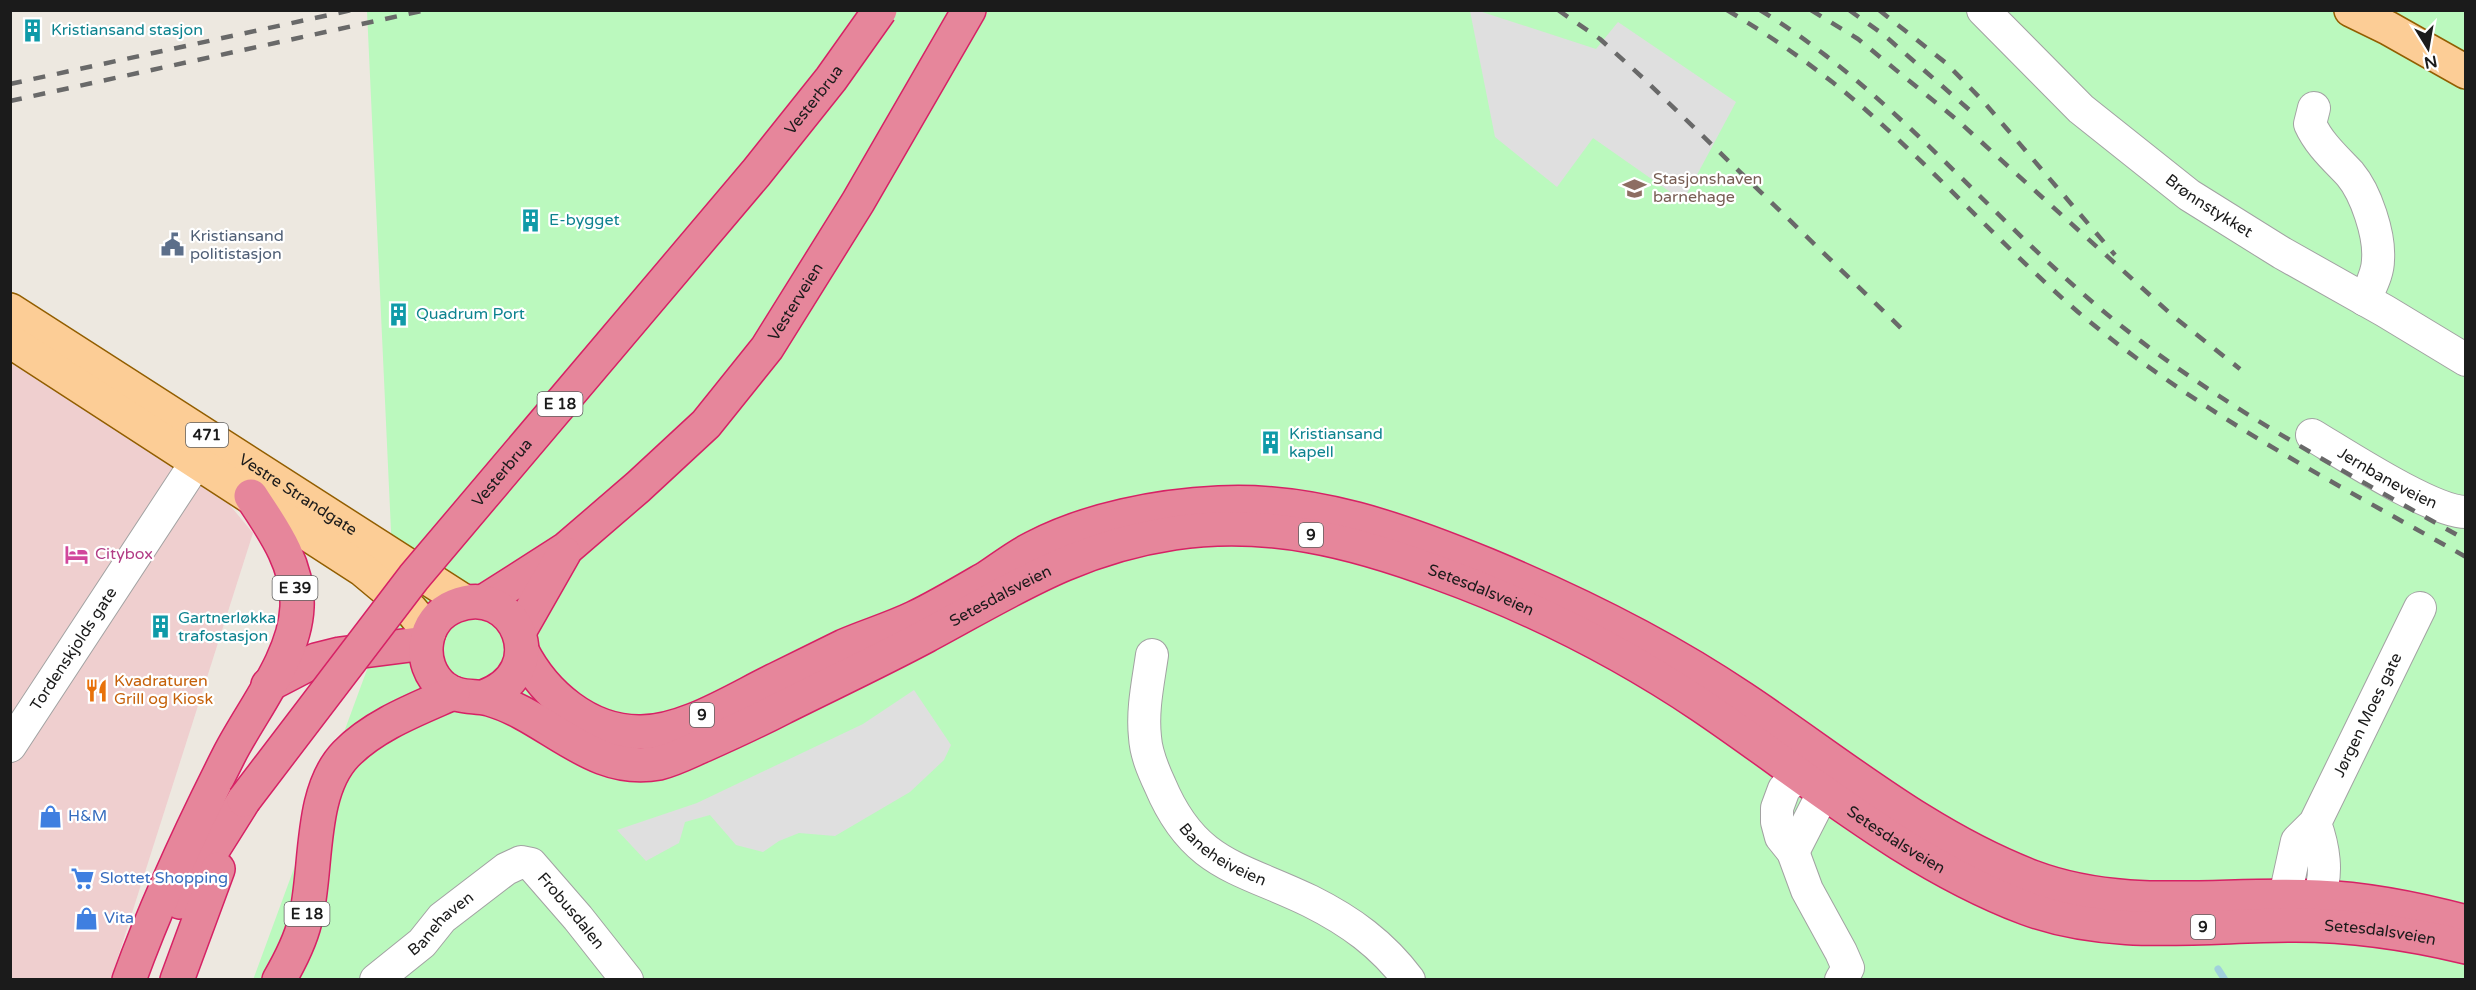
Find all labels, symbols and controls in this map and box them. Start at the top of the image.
building icon: Kristiansand stasjon [20,17,46,43]
north arrow [2398,18,2458,78]
place label: Kristiansand stasjon [51,20,203,40]
text: N [2422,51,2439,73]
street label: Vesterbrua [780,61,848,139]
place label: Stasjonshaven barnehage [1653,169,1762,207]
street label: Brønnstykket [2161,170,2256,242]
school or university icon: Stasjonshaven barnehage [1622,175,1648,201]
building icon: E-bygget [518,207,544,233]
place label: E-bygget [549,210,620,230]
place label: Kristiansand politistasjon [190,226,284,264]
public building icon: Kristiansand politistasjon [159,232,185,258]
street label: Vesterveien [764,259,828,345]
building icon: Quadrum Port [385,301,411,327]
place label: Quadrum Port [416,304,525,324]
road number: E 18 [538,392,582,416]
road number: 471 [186,423,228,447]
place label: Kristiansand kapell [1289,424,1383,462]
building icon: Kristiansand kapell [1258,430,1284,456]
street label: Vesterbrua [468,435,537,511]
street label: Jernbaneveien [2334,443,2440,514]
street label: Vestre Strandgate [235,449,361,540]
road number: 9 [1299,523,1323,547]
hotel icon: Citybox [64,541,90,567]
place label: Citybox [95,544,153,564]
street label: Setesdalsveien [1425,560,1537,621]
street label: Setesdalsveien [946,561,1055,631]
road number: E 39 [272,576,318,600]
street label: Tordenskjolds gate [26,584,121,714]
place label: Gartnerløkka trafostasjon [178,608,276,646]
building icon: Gartnerløkka trafostasjon [147,614,173,640]
street label: Jørgen Moes gate [2329,649,2407,780]
place label: Kvadraturen Grill og Kiosk [114,671,213,709]
restaurant icon: Kvadraturen Grill og Kiosk [83,677,109,703]
road number: 9 [690,703,714,727]
street label: Setesdalsveien [1843,801,1949,878]
shop icon: H&M [37,803,63,829]
place label: H&M [68,806,107,826]
street label: Baneheiveien [1174,819,1269,891]
supermarket icon: Slottet Shopping [69,865,95,891]
place label: Slottet Shopping [100,868,228,888]
street label: Frobusdalen [533,868,609,953]
street label: Banehaven [404,887,478,960]
road number: E 18 [284,902,330,926]
shop icon: Vita [73,905,99,931]
place label: Vita [104,908,134,928]
road number: 9 [2191,915,2215,939]
street label: Setesdalsveien [2324,916,2438,950]

